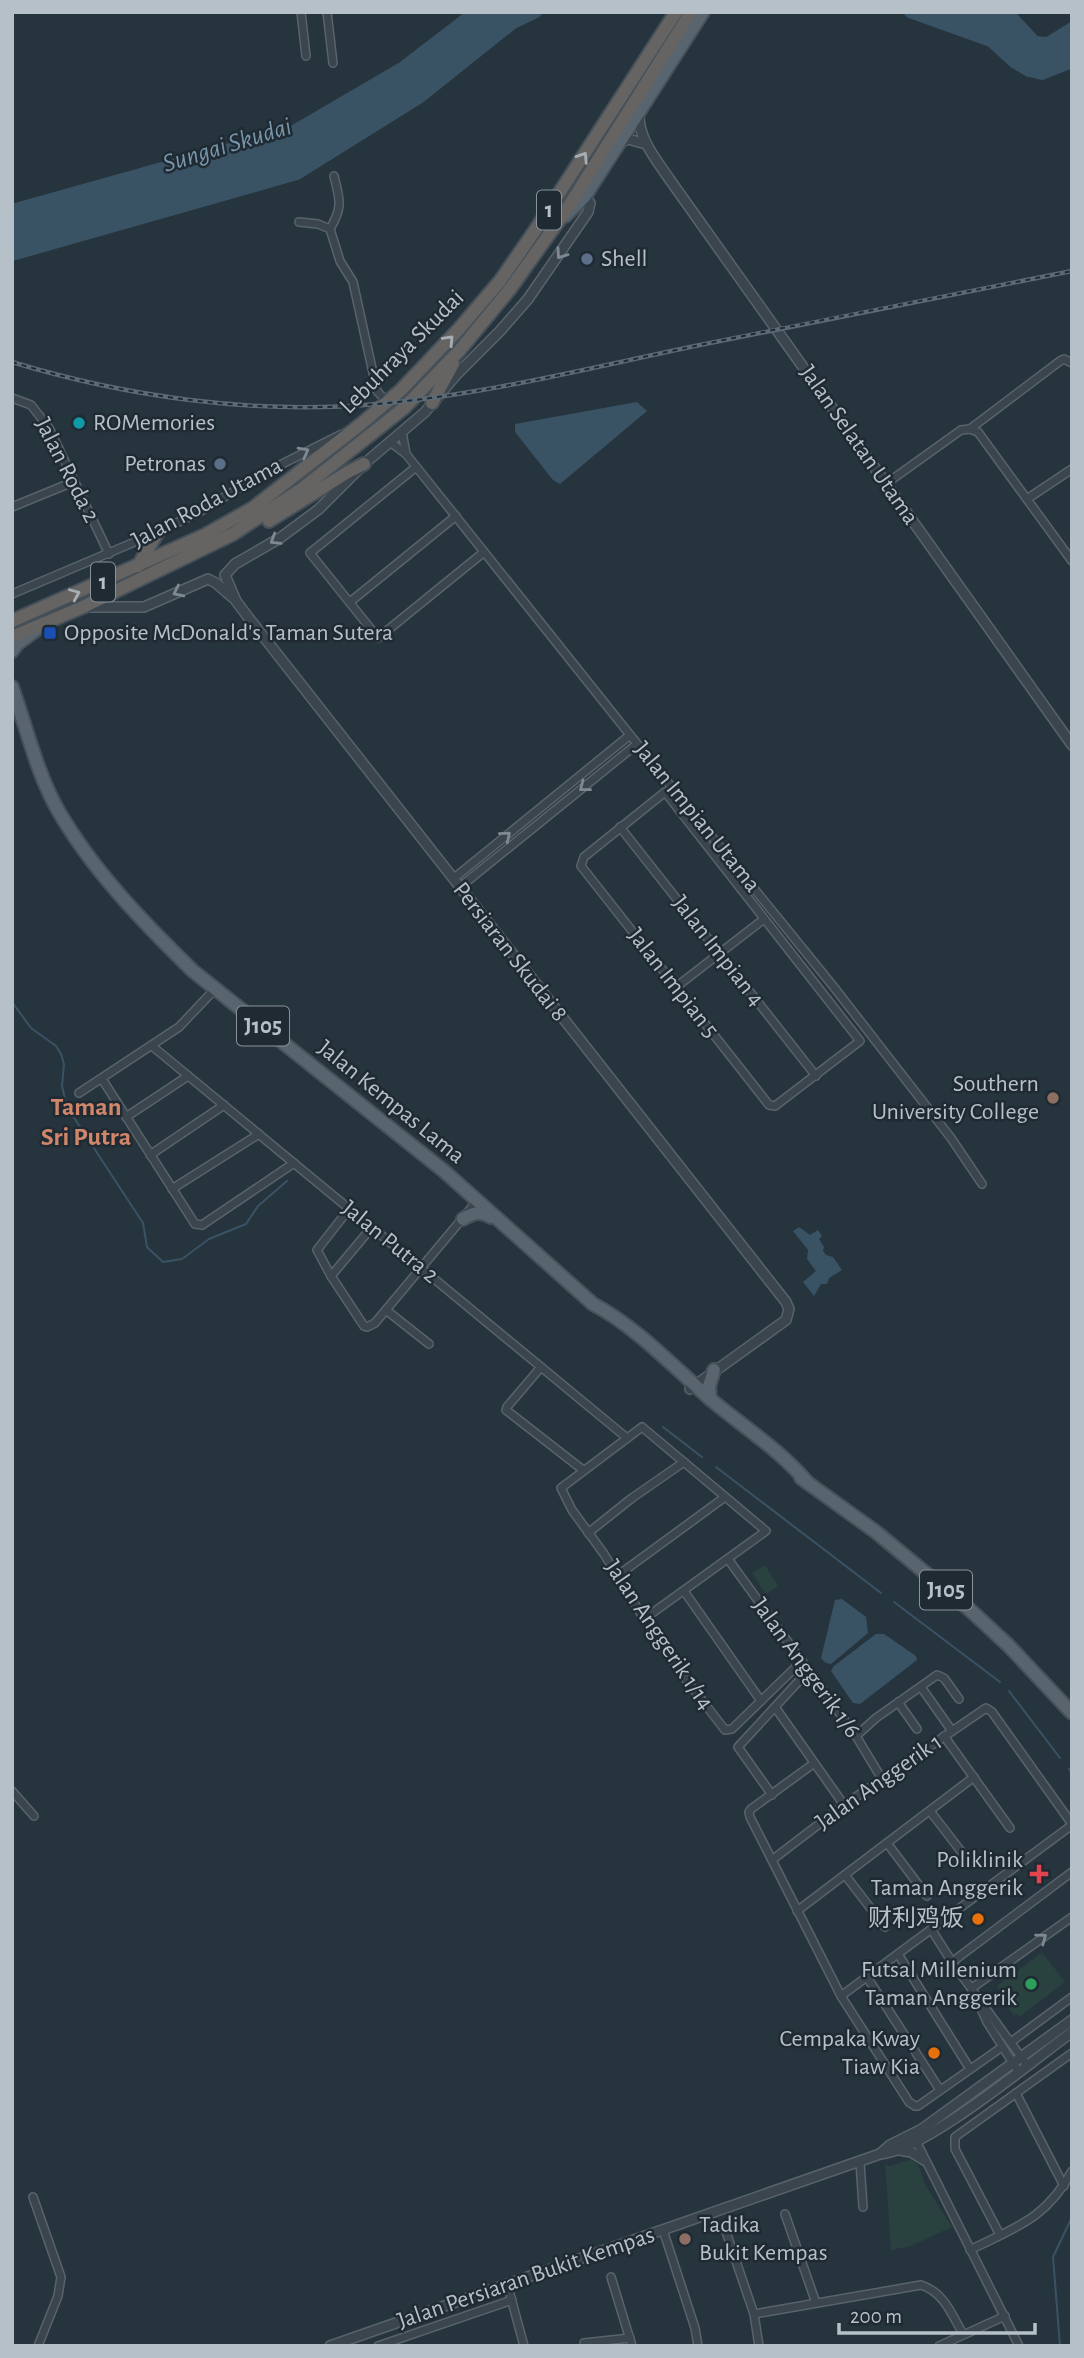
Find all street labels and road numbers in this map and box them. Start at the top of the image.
road number: 1 [537,190,561,230]
street label: Lebuhraya Skudai [335,285,469,419]
street label: Jalan Selatan Utama [795,361,923,529]
street label: Jalan Roda 2 [30,414,104,526]
street label: Jalan Roda Utama [128,453,286,553]
road number: 1 [91,562,115,602]
street label: Jalan Impian Utama [629,737,765,897]
street label: Persiaran Skudai 8 [448,878,572,1026]
street label: Jalan Impian 4 [668,891,768,1011]
street label: Jalan Impian 5 [623,924,723,1042]
road number: J105 [237,1007,289,1046]
street label: Jalan Kempas Lama [313,1036,469,1168]
street label: Jalan Putra 2 [337,1196,443,1288]
street label: Jalan Anggerik 1/14 [600,1556,718,1714]
road number: J105 [920,1570,972,1610]
street label: Jalan Anggerik 1/6 [747,1594,865,1742]
street label: Jalan Anggerik 1 [811,1730,947,1834]
street label: Jalan Persiaran Bukit Kempas [394,2223,658,2333]

